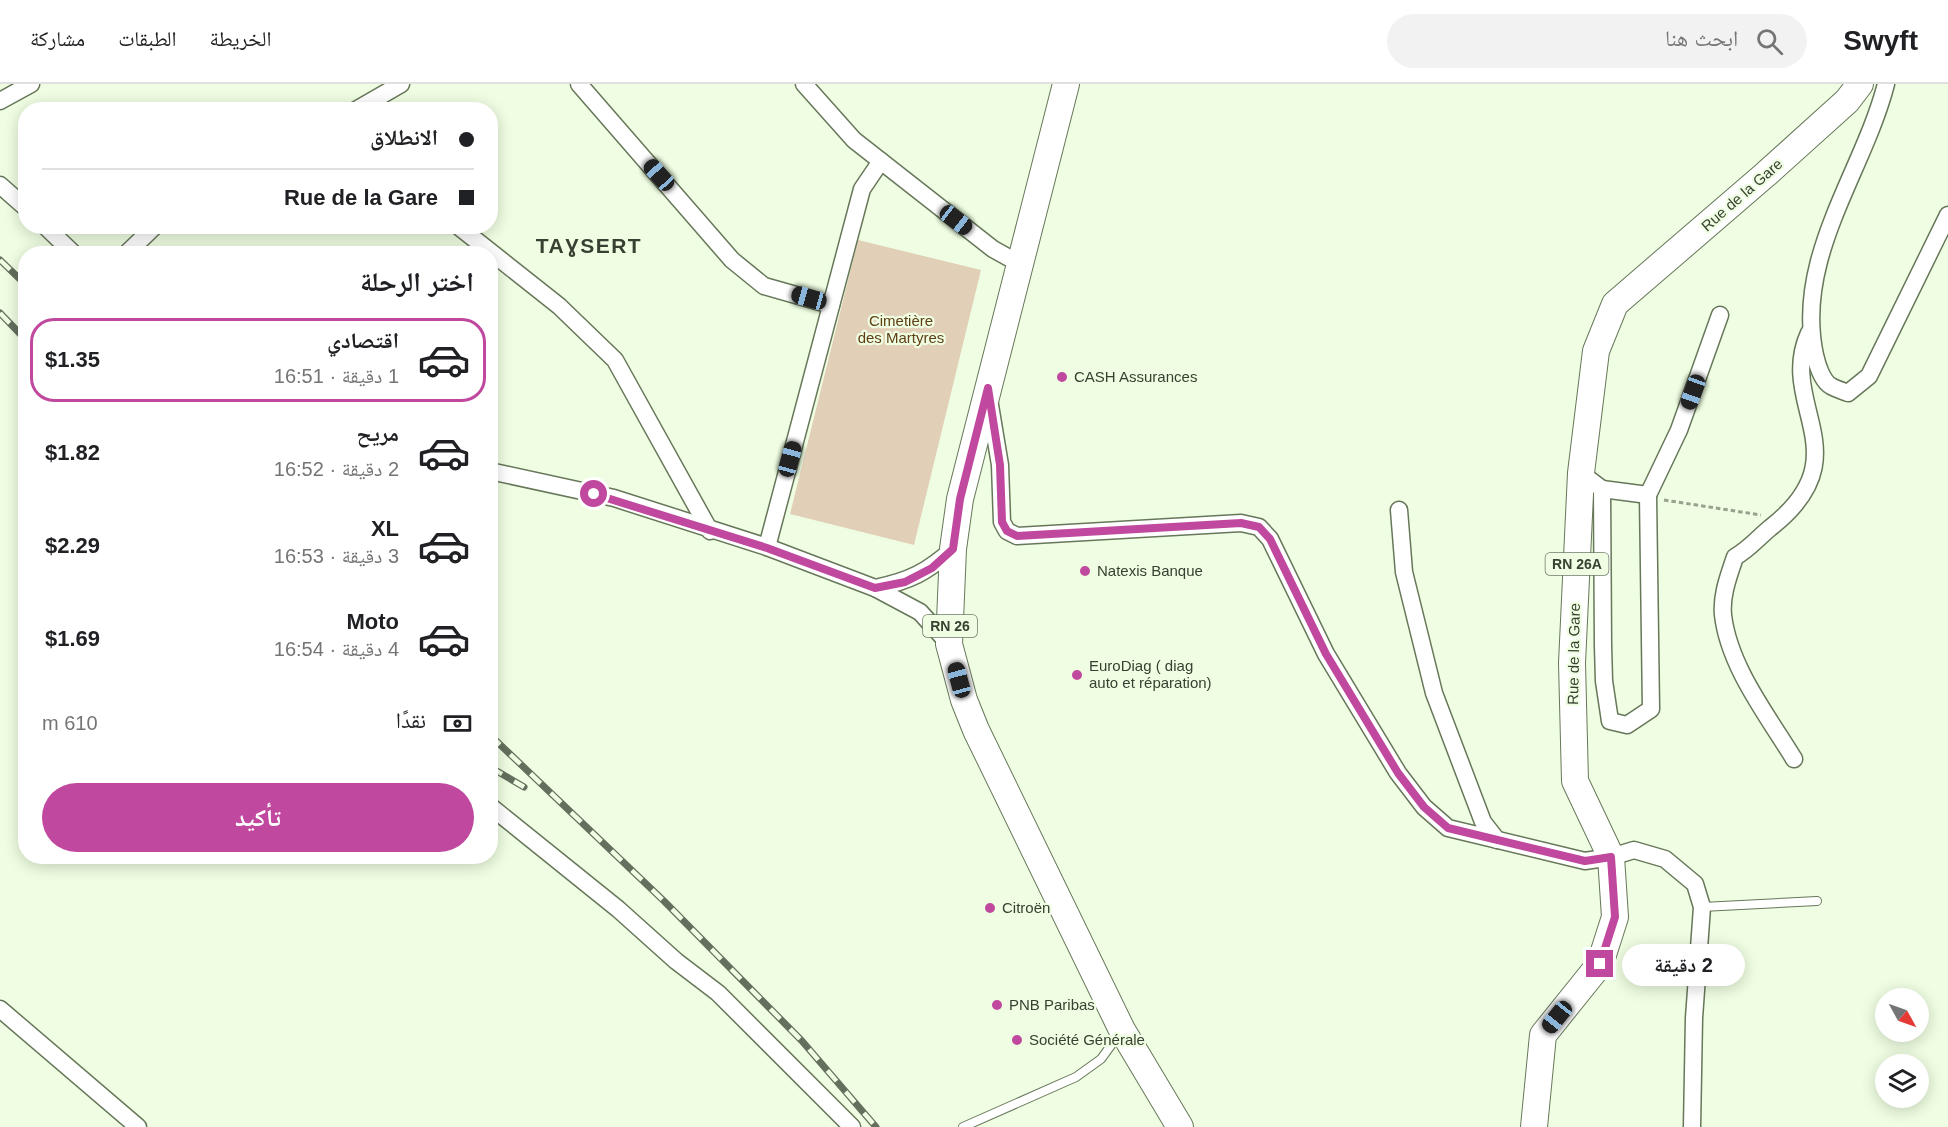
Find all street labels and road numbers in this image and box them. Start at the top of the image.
street label: Rue de la Gare [1698,155,1786,234]
road number: RN 26A [1546,553,1608,575]
street label: Rue de la Gare [1564,603,1583,705]
road number: RN 26 [923,615,977,637]

